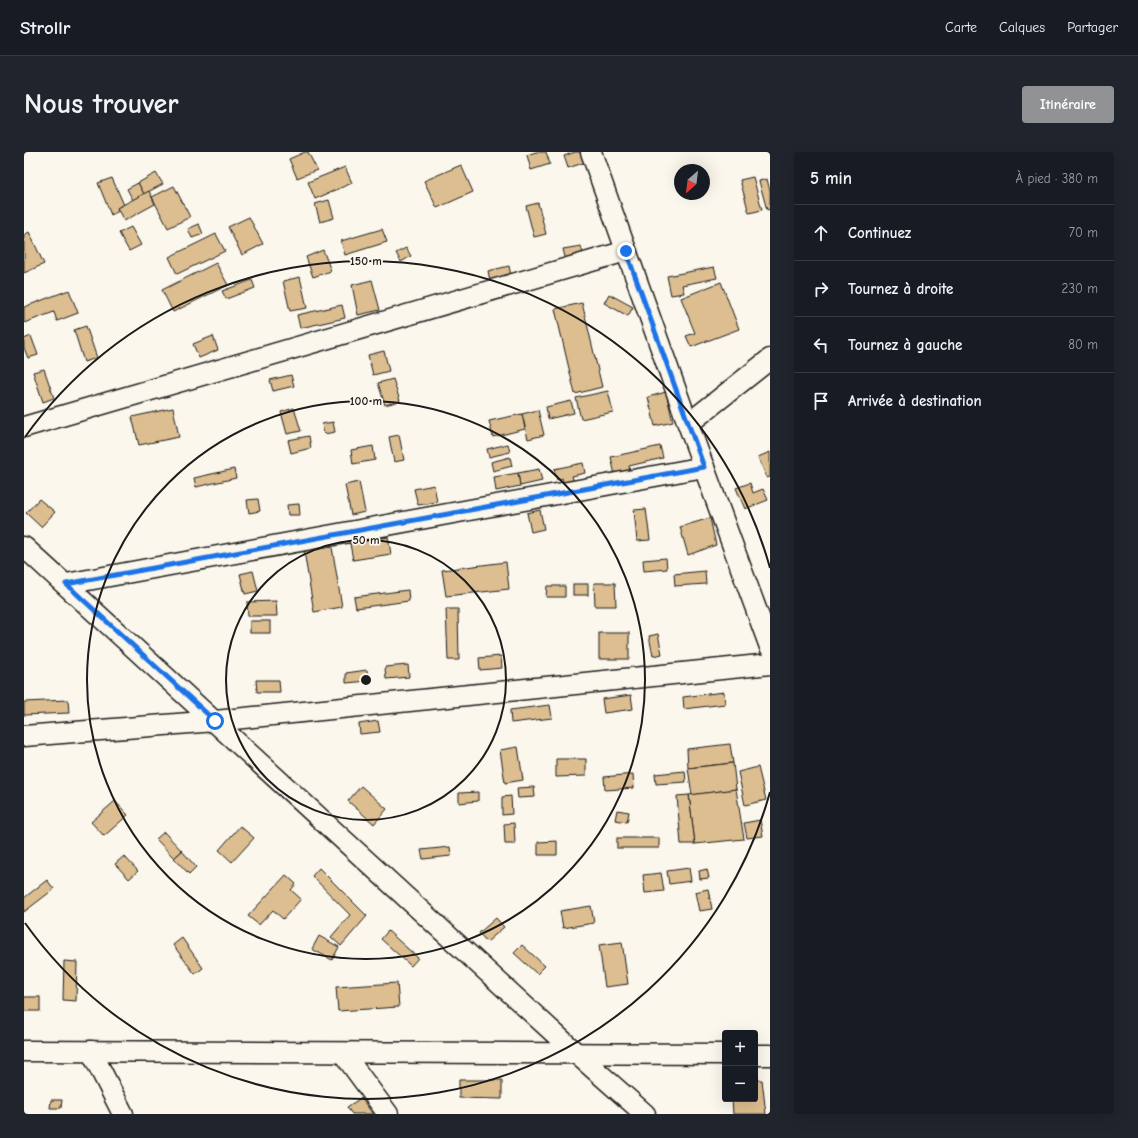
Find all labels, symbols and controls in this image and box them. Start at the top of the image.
text: Strollr [20,17,70,39]
text: Carte [945,19,977,36]
text: Calques [999,19,1045,36]
text: Partager [1067,19,1118,36]
button: Itinéraire [1022,86,1114,123]
text: Nous trouver [24,88,179,120]
north arrow [674,164,710,200]
text: 5 min [810,169,852,188]
text: À pied · 380 m [1016,171,1098,186]
icon: ahead [810,222,832,244]
text: Continuez [848,224,911,242]
text: 70 m [1069,225,1098,240]
route end [617,242,635,260]
text: 150 m [350,254,382,268]
icon: right [810,278,832,300]
text: Tournez à droite [848,280,953,298]
text: 230 m [1062,281,1098,296]
icon: left [810,334,832,356]
text: Tournez à gauche [848,336,962,354]
text: 80 m [1068,337,1098,352]
icon: arrive [810,390,832,412]
text: Arrivée à destination [848,392,982,410]
text: 100 m [350,394,382,408]
text: 50 m [352,533,380,547]
centre of rings [359,673,373,687]
route start [206,712,224,730]
map controls [722,1030,758,1102]
button: + [722,1030,758,1066]
button: − [722,1066,758,1102]

